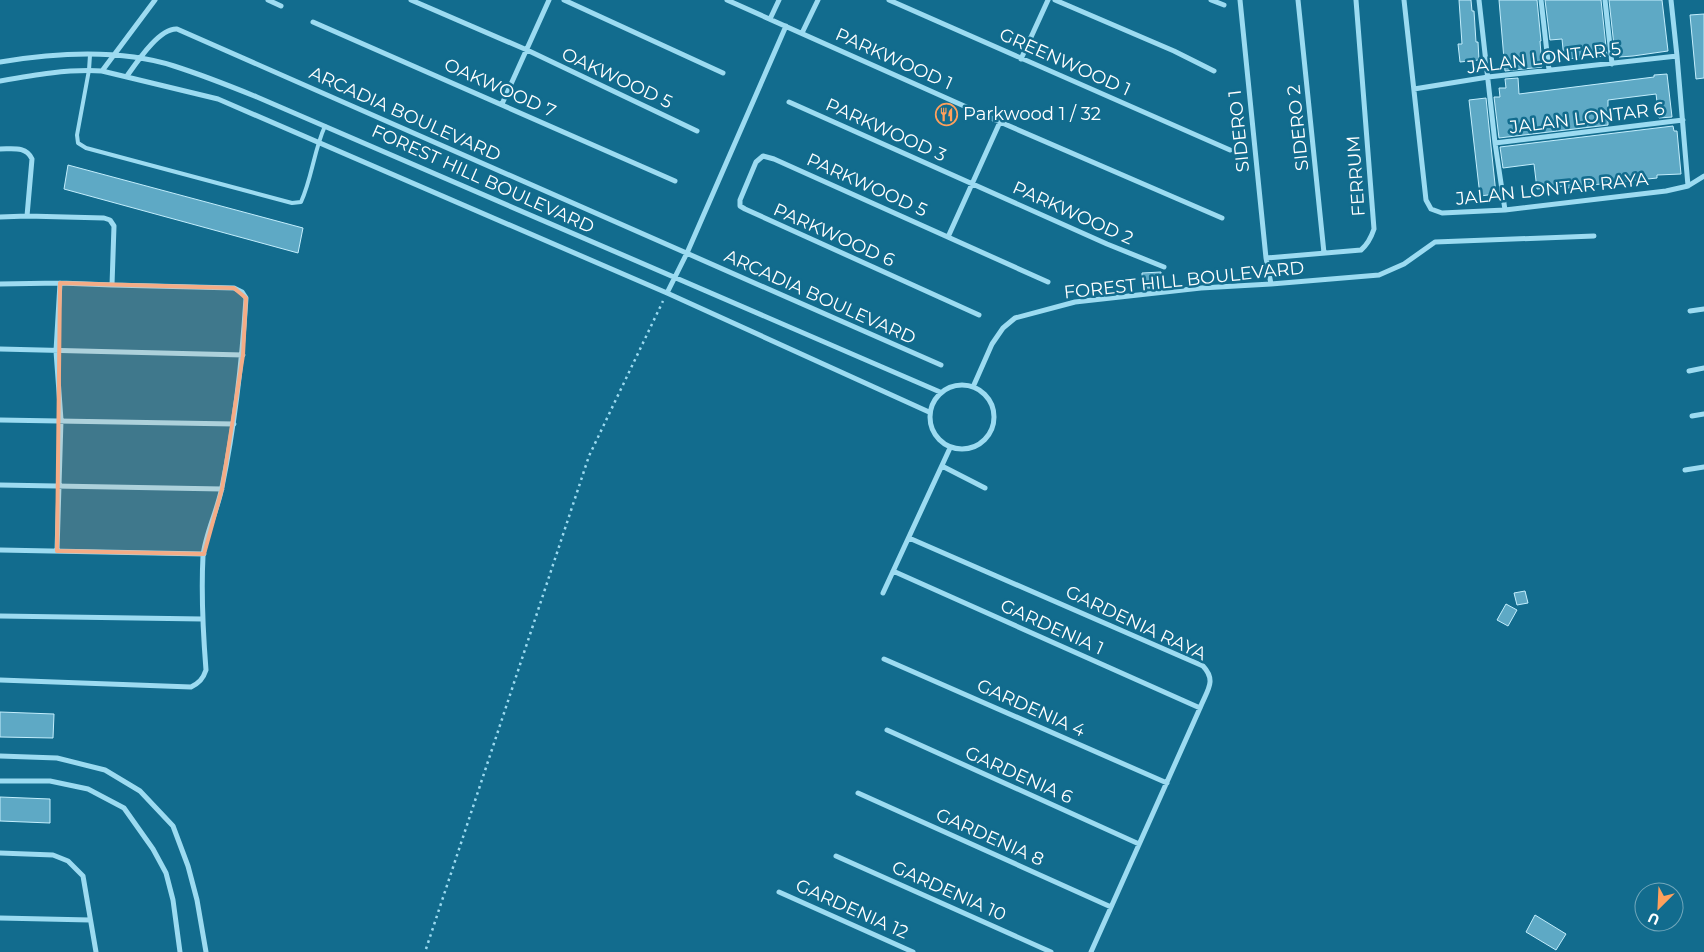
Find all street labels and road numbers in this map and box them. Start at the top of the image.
street label: PARKWOOD 1 [832,23,956,95]
street label: GREENWOOD 1 [996,23,1134,101]
street label: JALAN LONTAR 5 [1465,38,1622,78]
street label: OAKWOOD 5 [558,43,676,113]
street label: OAKWOOD 7 [441,54,559,122]
street label: ARCADIA BOULEVARD [306,62,504,166]
street label: SIDERO 2 [1283,84,1313,172]
street label: SIDERO 1 [1224,89,1254,173]
street label: PARKWOOD 3 [822,94,950,166]
street label: JALAN LONTAR 6 [1507,98,1666,139]
street label: FOREST HILL BOULEVARD [368,120,598,238]
street label: FERRUM [1342,135,1370,217]
street label: PARKWOOD 5 [803,149,931,221]
street label: JALAN LONTAR RAYA [1454,168,1649,210]
street label: PARKWOOD 2 [1009,177,1137,249]
street label: PARKWOOD 6 [770,198,898,272]
street label: ARCADIA BOULEVARD [721,245,919,349]
street label: FOREST HILL BOULEVARD [1063,256,1305,304]
street label: GARDENIA RAYA [1062,581,1210,665]
street label: GARDENIA 1 [997,594,1107,660]
street label: GARDENIA 4 [973,674,1089,742]
street label: GARDENIA 6 [962,741,1076,809]
street label: GARDENIA 8 [933,803,1047,871]
street label: GARDENIA 10 [888,856,1010,926]
street label: GARDENIA 12 [792,874,912,944]

